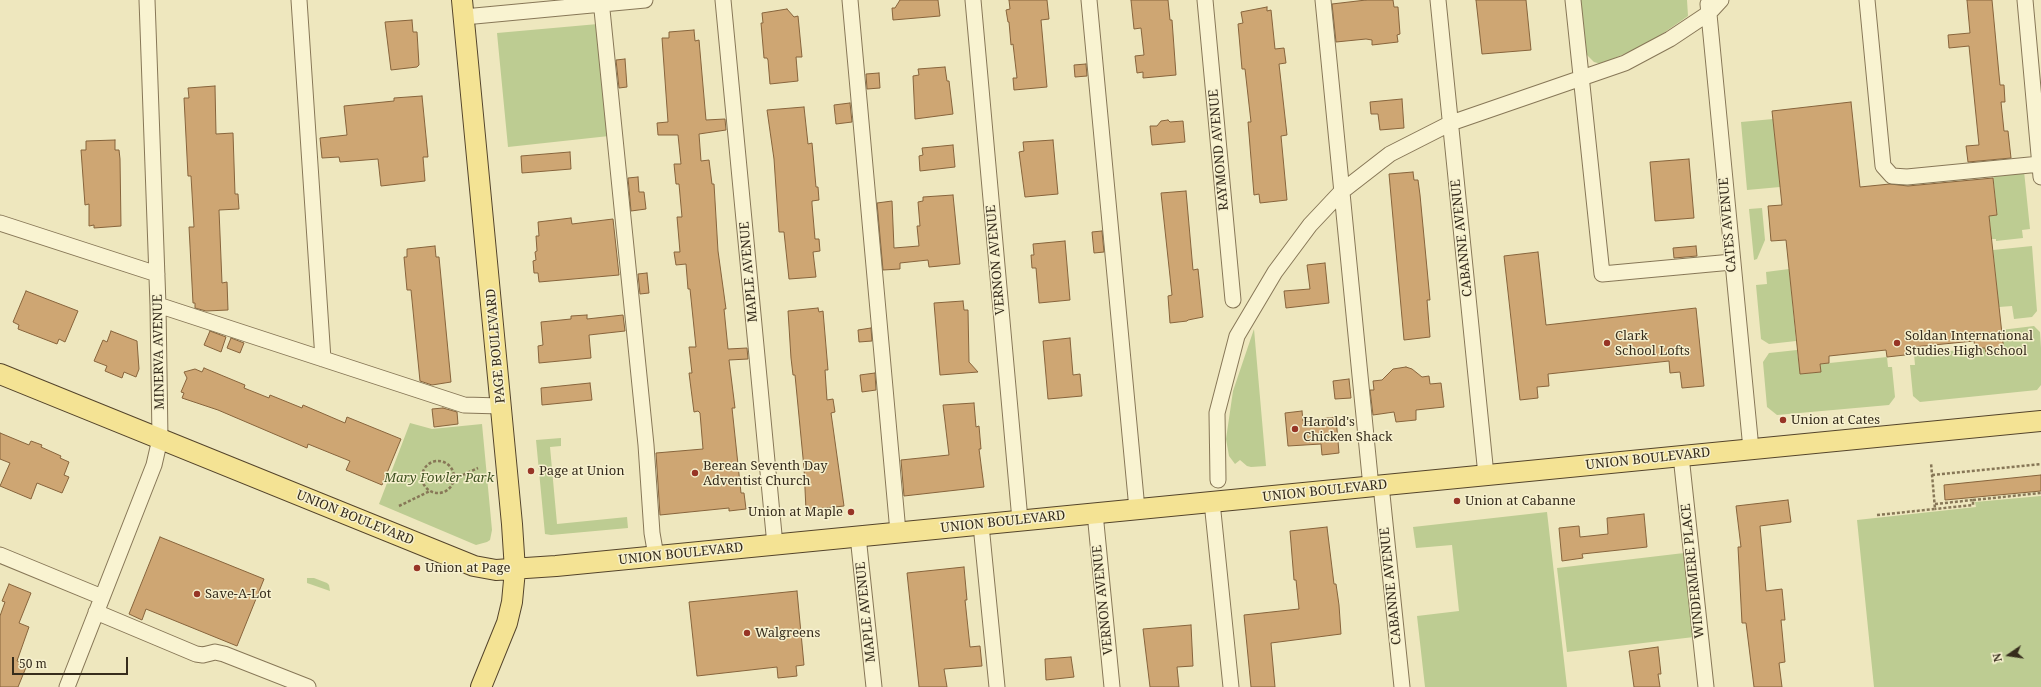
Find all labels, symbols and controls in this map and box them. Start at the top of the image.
street label: RAYMOND AVENUE [1206,89,1232,211]
street label: CATES AVENUE [1716,177,1740,273]
street label: CABANNE AVENUE [1448,178,1476,298]
street label: VERNON AVENUE [983,204,1009,316]
street label: MAPLE AVENUE [737,221,761,323]
street label: PAGE BOULEVARD [483,288,509,404]
street label: MINERVA AVENUE [150,294,168,410]
place label: Clark School Lofts [1615,328,1690,359]
place label: Soldan International Studies High School [1905,328,2033,359]
marker: Clark School Lofts [1602,338,1612,348]
marker: Soldan International Studies High School [1892,338,1902,348]
place label: Union at Cates [1791,412,1880,428]
place label: Harold's Chicken Shack [1303,414,1393,445]
marker: Union at Cates [1778,415,1788,425]
marker: Harold's Chicken Shack [1290,424,1300,434]
street label: UNION BOULEVARD [1585,445,1711,473]
place label: Berean Seventh Day Adventist Church [703,458,828,489]
place label: Page at Union [539,463,625,479]
marker: Page at Union [526,466,536,476]
marker: Berean Seventh Day Adventist Church [690,468,700,478]
park label: Mary Fowler Park [384,470,494,486]
street label: UNION BOULEVARD [1262,477,1388,505]
street label: UNION BOULEVARD [294,487,416,549]
place label: Union at Cabanne [1465,493,1576,509]
marker: Union at Cabanne [1452,496,1462,506]
street label: WINDERMERE PLACE [1678,503,1708,639]
place label: Union at Maple [748,504,843,520]
marker: Union at Maple [846,507,856,517]
street label: UNION BOULEVARD [940,508,1066,536]
street label: CABANNE AVENUE [1377,526,1405,646]
street label: UNION BOULEVARD [618,540,744,568]
street label: VERNON AVENUE [1089,544,1117,656]
place label: Union at Page [425,560,511,576]
street label: MAPLE AVENUE [853,561,879,663]
marker: Union at Page [412,563,422,573]
place label: Save-A-Lot [205,586,271,602]
marker: Save-A-Lot [192,589,202,599]
place label: Walgreens [755,625,820,641]
marker: Walgreens [742,628,752,638]
north arrow [1989,635,2029,675]
scale bar [14,649,130,675]
text: N [1989,652,2005,664]
text: 50 m [19,655,47,672]

